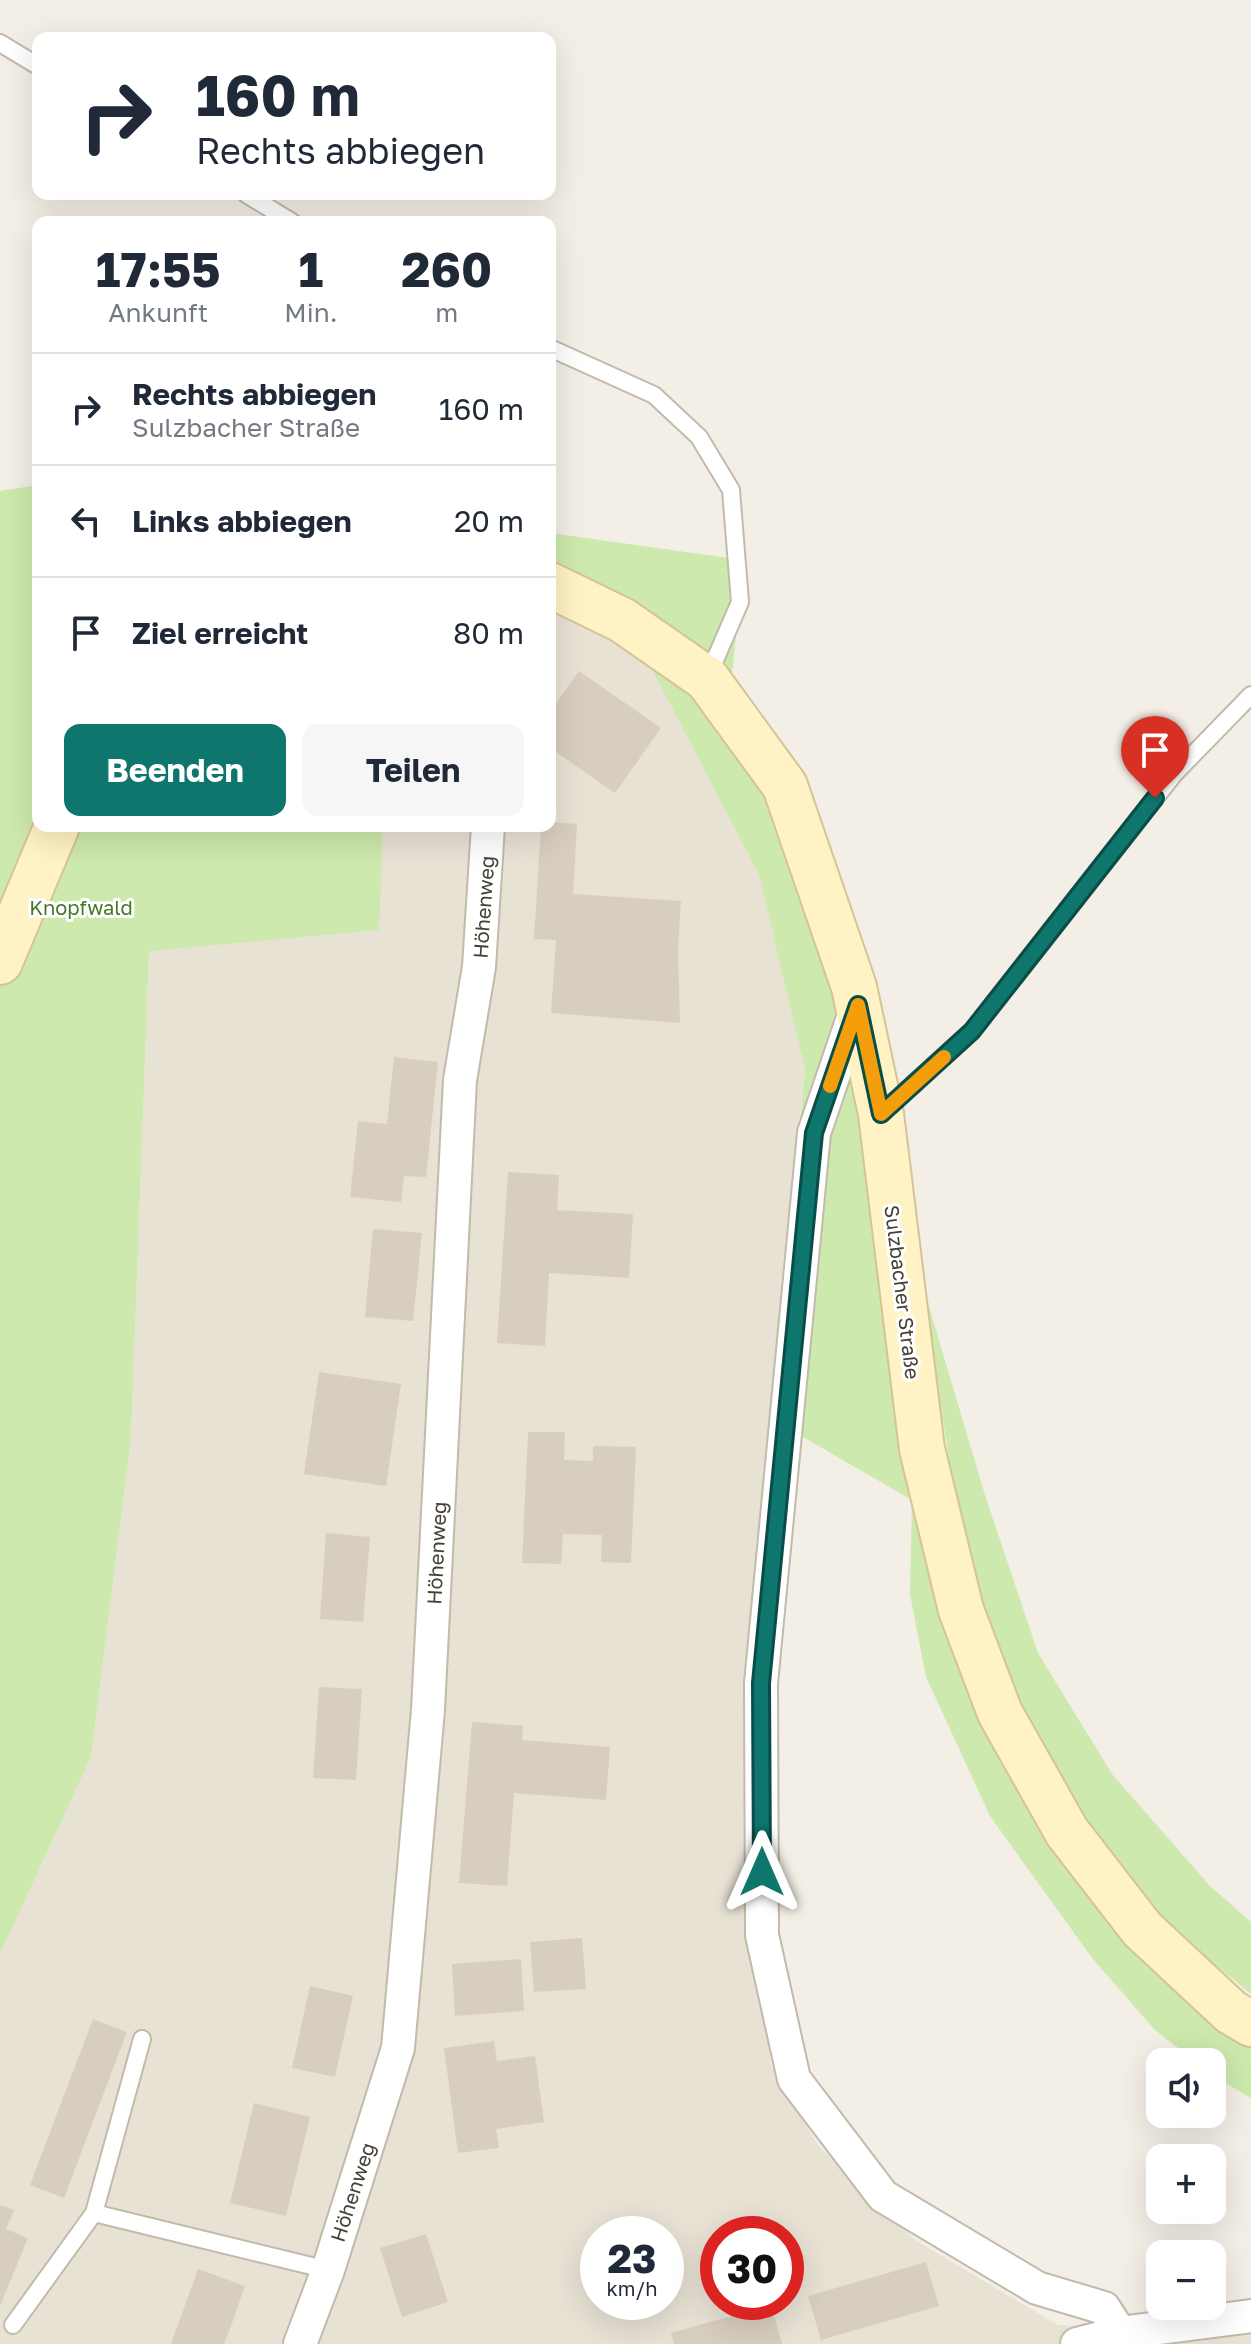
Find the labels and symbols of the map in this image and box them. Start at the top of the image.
pin [1121,716,1189,798]
street label: Höhenweg [467,855,499,959]
park label: Knopfwald [29,895,133,919]
street label: Sulzbacher Straße [880,1203,926,1381]
street label: Höhenweg [421,1501,451,1605]
position arrow [720,1830,804,1914]
street label: Höhenweg [325,2139,379,2245]
speed limit sign: 30 [700,2216,804,2320]

